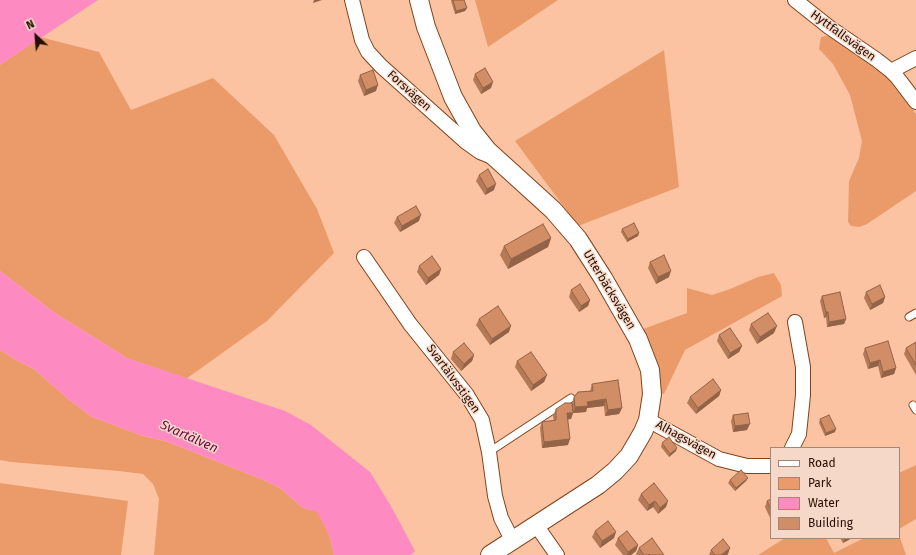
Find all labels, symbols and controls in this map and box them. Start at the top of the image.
street label: Hyttfallsvägen [808,8,878,64]
north arrow [16,16,56,56]
text: N [24,17,37,32]
street label: Forsvägen [384,68,434,114]
street label: Utterbäcksvägen [580,248,638,332]
street label: Svartälvsstigen [423,342,483,416]
water label: Svartälven [158,417,220,457]
street label: Alhagsvägen [653,417,719,463]
legend [770,447,900,539]
text: Road [808,456,836,470]
text: Park [808,476,832,490]
text: Water [808,496,839,510]
text: Building [808,516,853,530]

